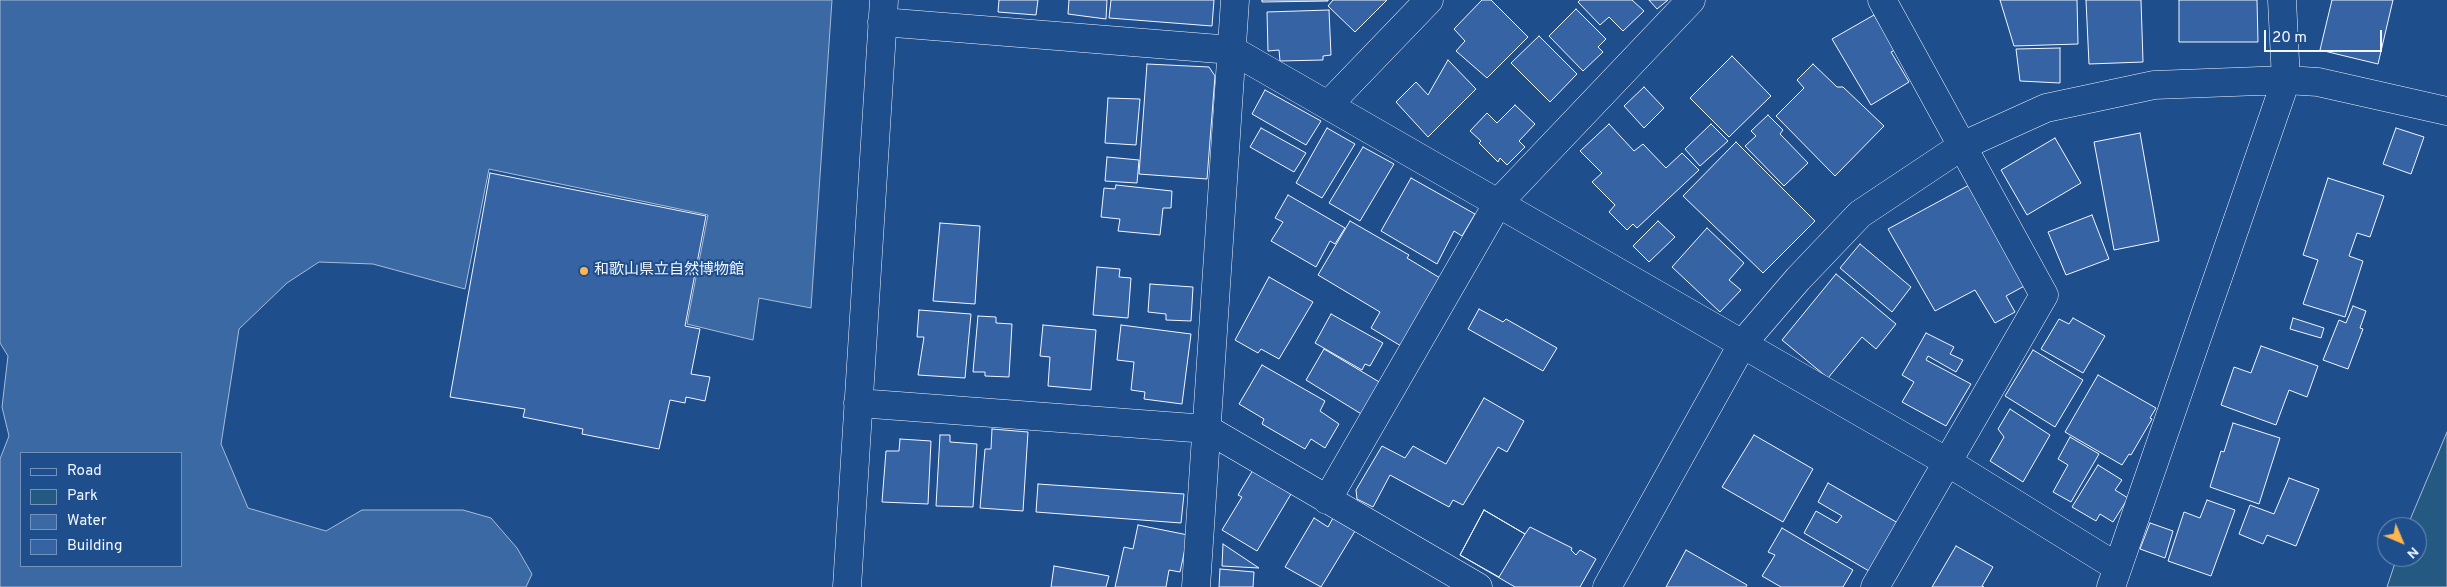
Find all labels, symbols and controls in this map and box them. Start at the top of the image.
scale bar [2267,20,2384,52]
text: 20 m [2272,29,2307,48]
place label: 和歌山県立自然博物館 [594,262,744,280]
marker: 和歌山県立自然博物館 [578,265,590,277]
legend [20,452,182,567]
text: Road [67,462,102,481]
text: Park [67,487,98,506]
text: Water [67,512,106,531]
north arrow [2377,517,2427,567]
text: Building [67,537,122,556]
text: N [2403,543,2422,562]

